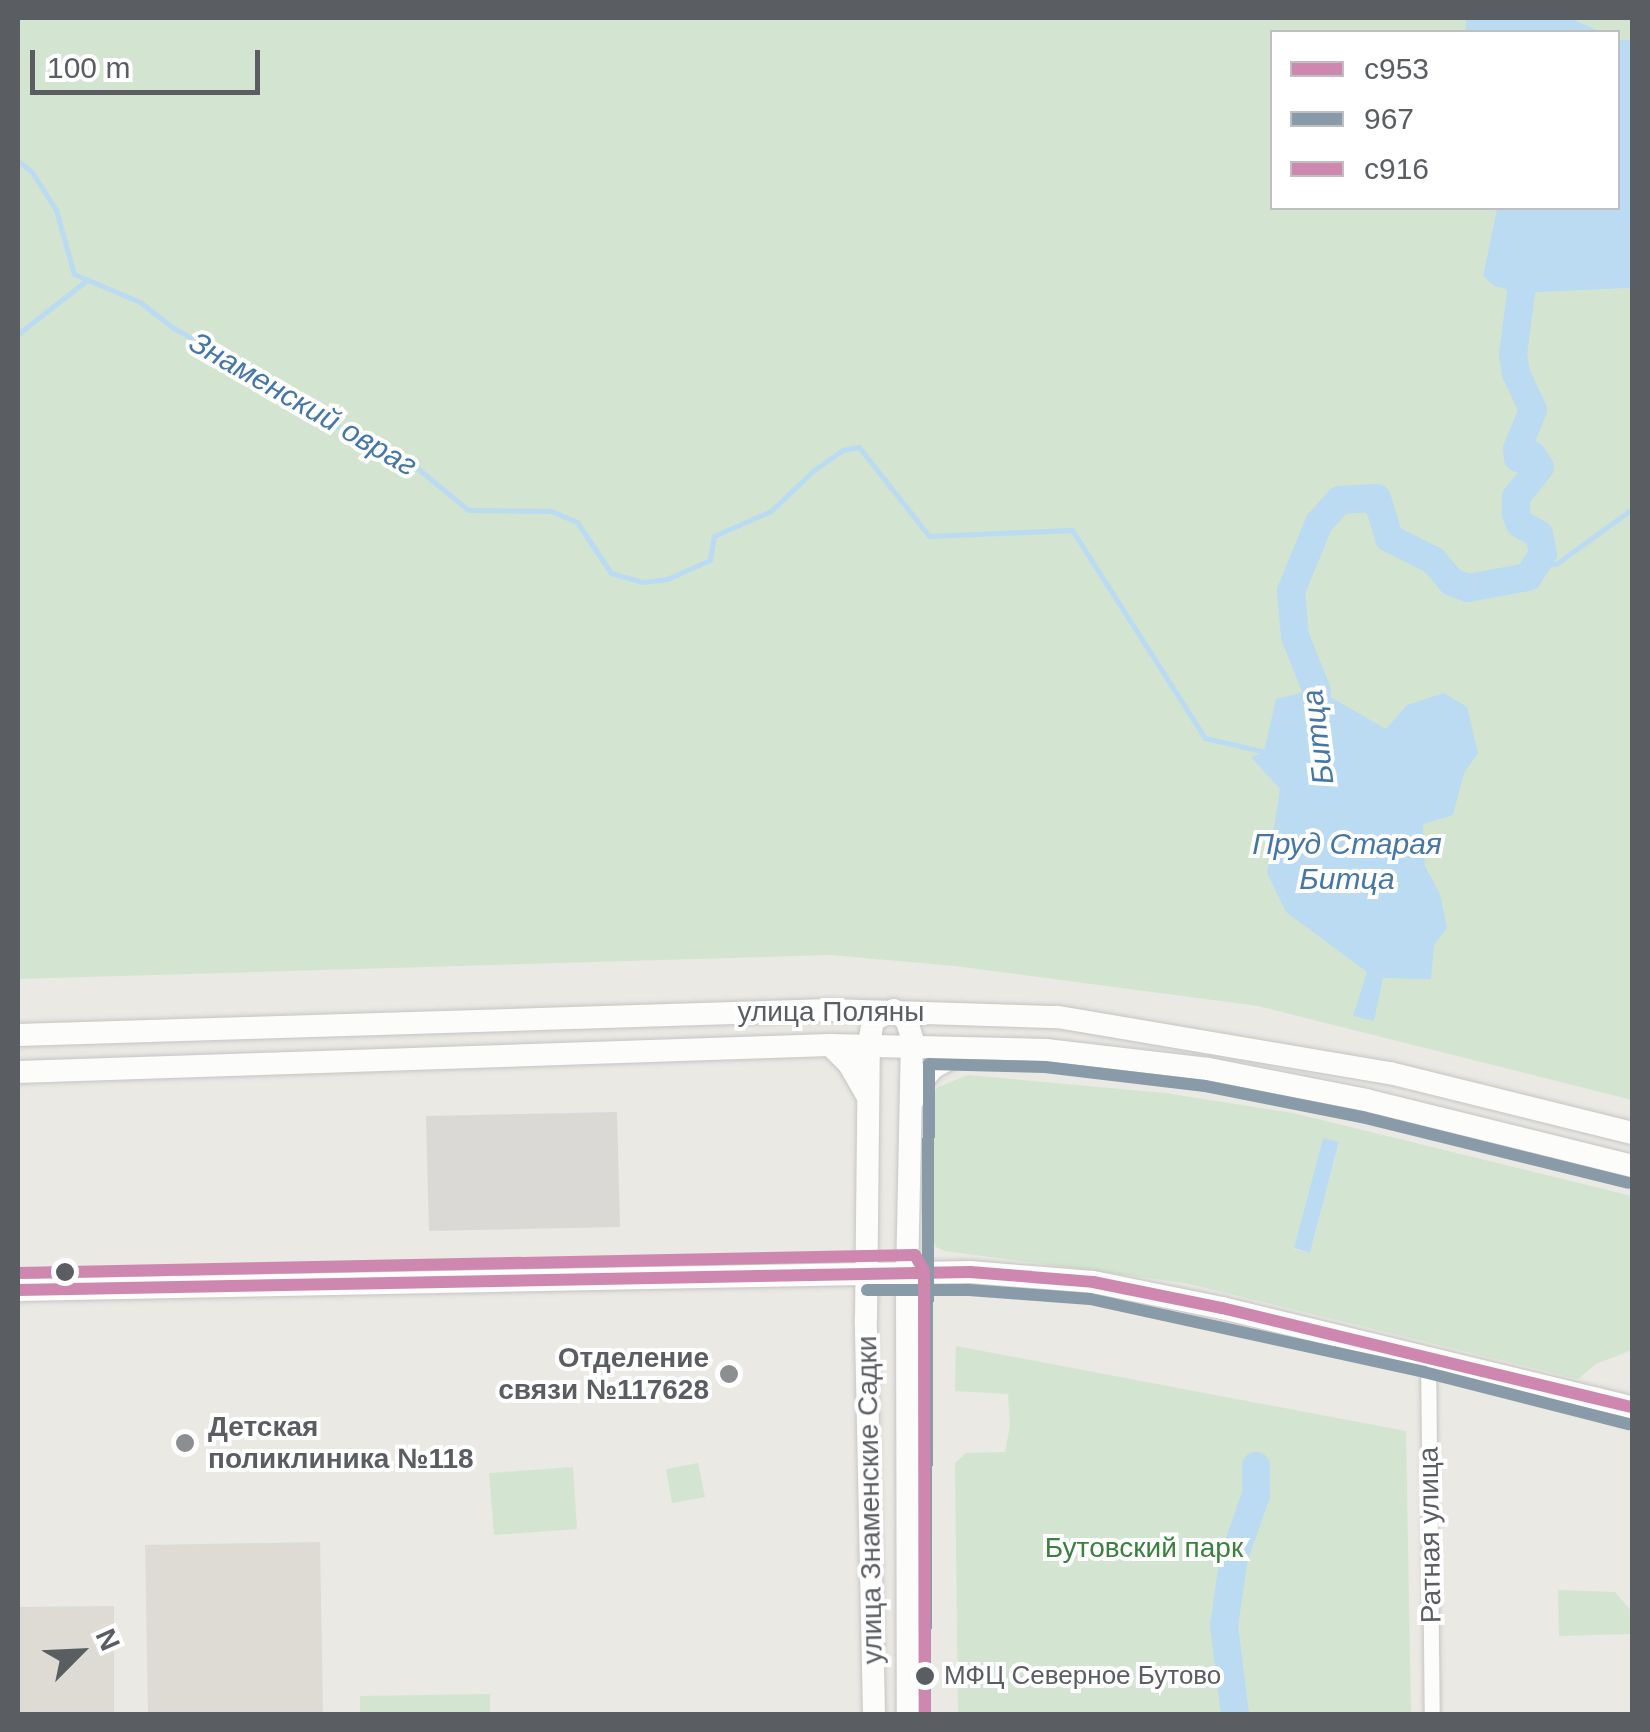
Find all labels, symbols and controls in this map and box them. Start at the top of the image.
scale bar [35,30,265,92]
legend [1270,30,1620,210]
text: 100 m [47,51,130,84]
text: с953 [1364,52,1429,85]
text: 967 [1364,102,1414,135]
text: с916 [1364,152,1429,185]
water label: Знаменский овраг [183,324,423,484]
water label: Битца [1294,687,1342,787]
water label: Пруд Старая Битца [1252,826,1442,896]
street label: улица Поляны [738,995,924,1029]
unlabelled marker [55,1262,75,1282]
street label: улица Знаменские Садки [850,1335,890,1665]
place label: Отделение связи №117628 [498,1341,709,1407]
marker: Отделение связи №117628 [718,1363,740,1385]
place label: Детская поликлиника №118 [208,1410,474,1476]
marker: Детская поликлиника №118 [172,1430,198,1456]
street label: Ратная улица [1412,1446,1448,1624]
park label: Бутовский парк [1045,1531,1243,1565]
north arrow [30,1602,130,1702]
text: N [90,1624,126,1655]
place label: МФЦ Северное Бутово [944,1660,1221,1692]
marker: МФЦ Северное Бутово [915,1666,935,1686]

